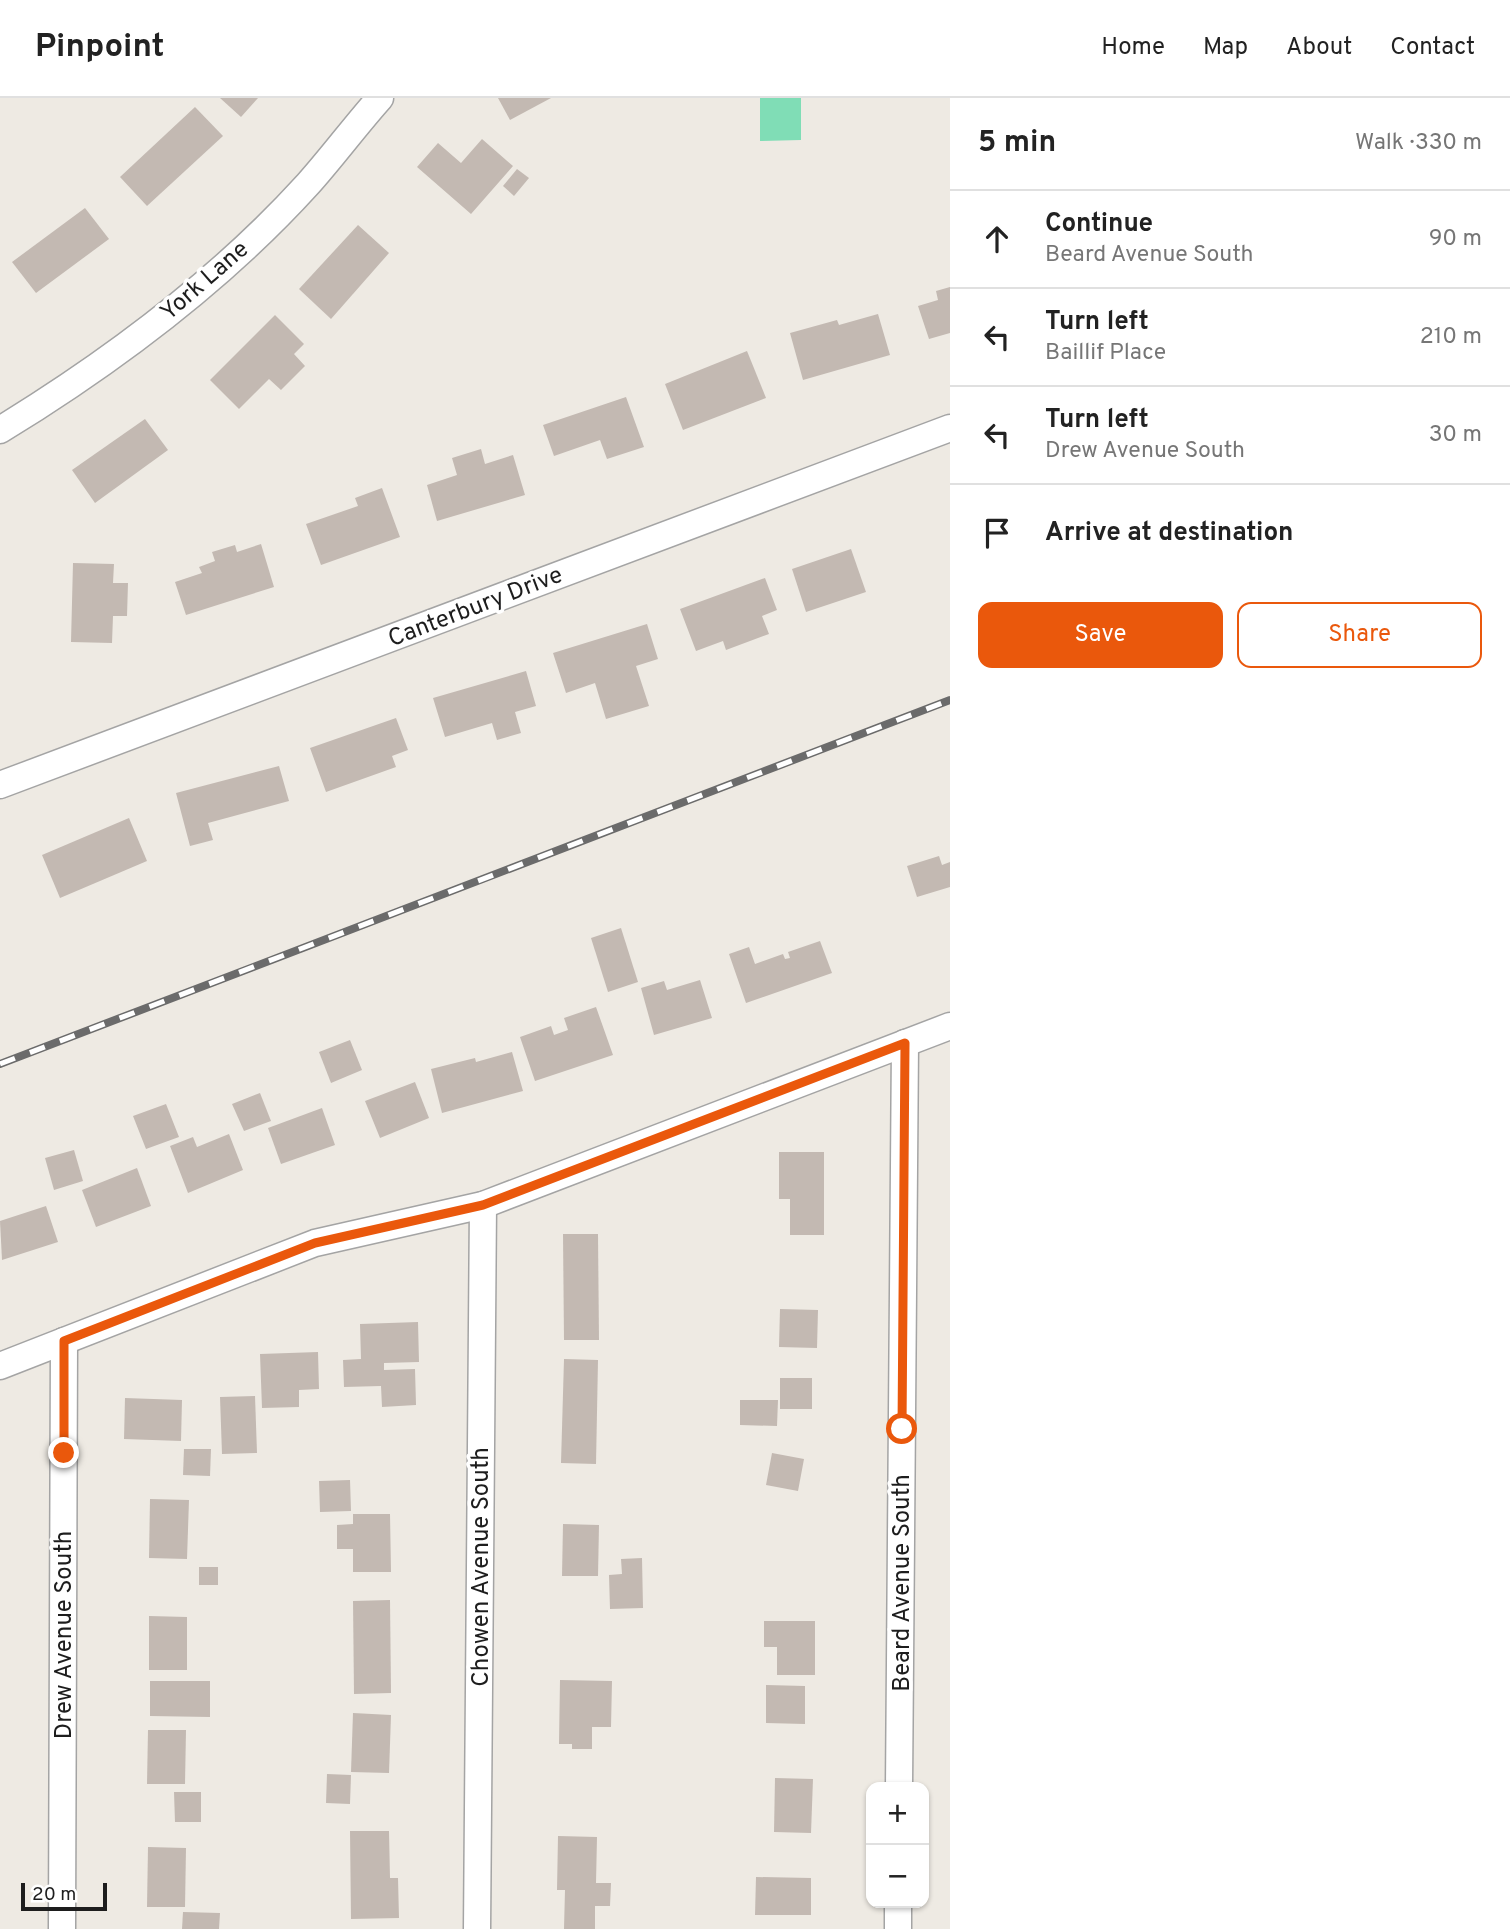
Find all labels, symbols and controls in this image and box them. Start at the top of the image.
text: Pinpoint [35,27,164,69]
text: Home [1101,33,1165,63]
text: Map [1203,33,1248,63]
text: About [1286,33,1352,63]
text: Contact [1390,33,1475,63]
text: 5 min [978,125,1056,162]
text: Walk · 330 m [1355,129,1482,158]
text: Continue [1045,208,1153,241]
icon: ahead [978,220,1016,258]
text: 90 m [1429,225,1482,254]
street label: York Lane [155,235,256,328]
text: Beard Avenue South [1045,241,1253,270]
text: Turn left [1045,306,1149,339]
icon: left [978,318,1016,356]
text: 210 m [1420,323,1482,352]
text: Baillif Place [1045,339,1166,368]
text: Turn left [1045,404,1149,437]
icon: left [978,416,1016,454]
text: 30 m [1429,421,1482,450]
text: Drew Avenue South [1045,437,1245,466]
icon: arrive [978,514,1016,552]
text: Arrive at destination [1045,517,1293,550]
street label: Canterbury Drive [384,561,567,655]
button: Save [978,602,1223,668]
button: Share [1237,602,1482,668]
route start [886,1413,917,1444]
route end [48,1437,79,1468]
street label: Chowen Avenue South [467,1447,497,1687]
street label: Beard Avenue South [888,1474,918,1692]
street label: Drew Avenue South [50,1531,80,1739]
map controls [866,1782,929,1908]
button: + [866,1782,929,1845]
button: − [866,1845,929,1908]
scale bar [21,1880,107,1912]
text: 20 m [32,1883,76,1907]

